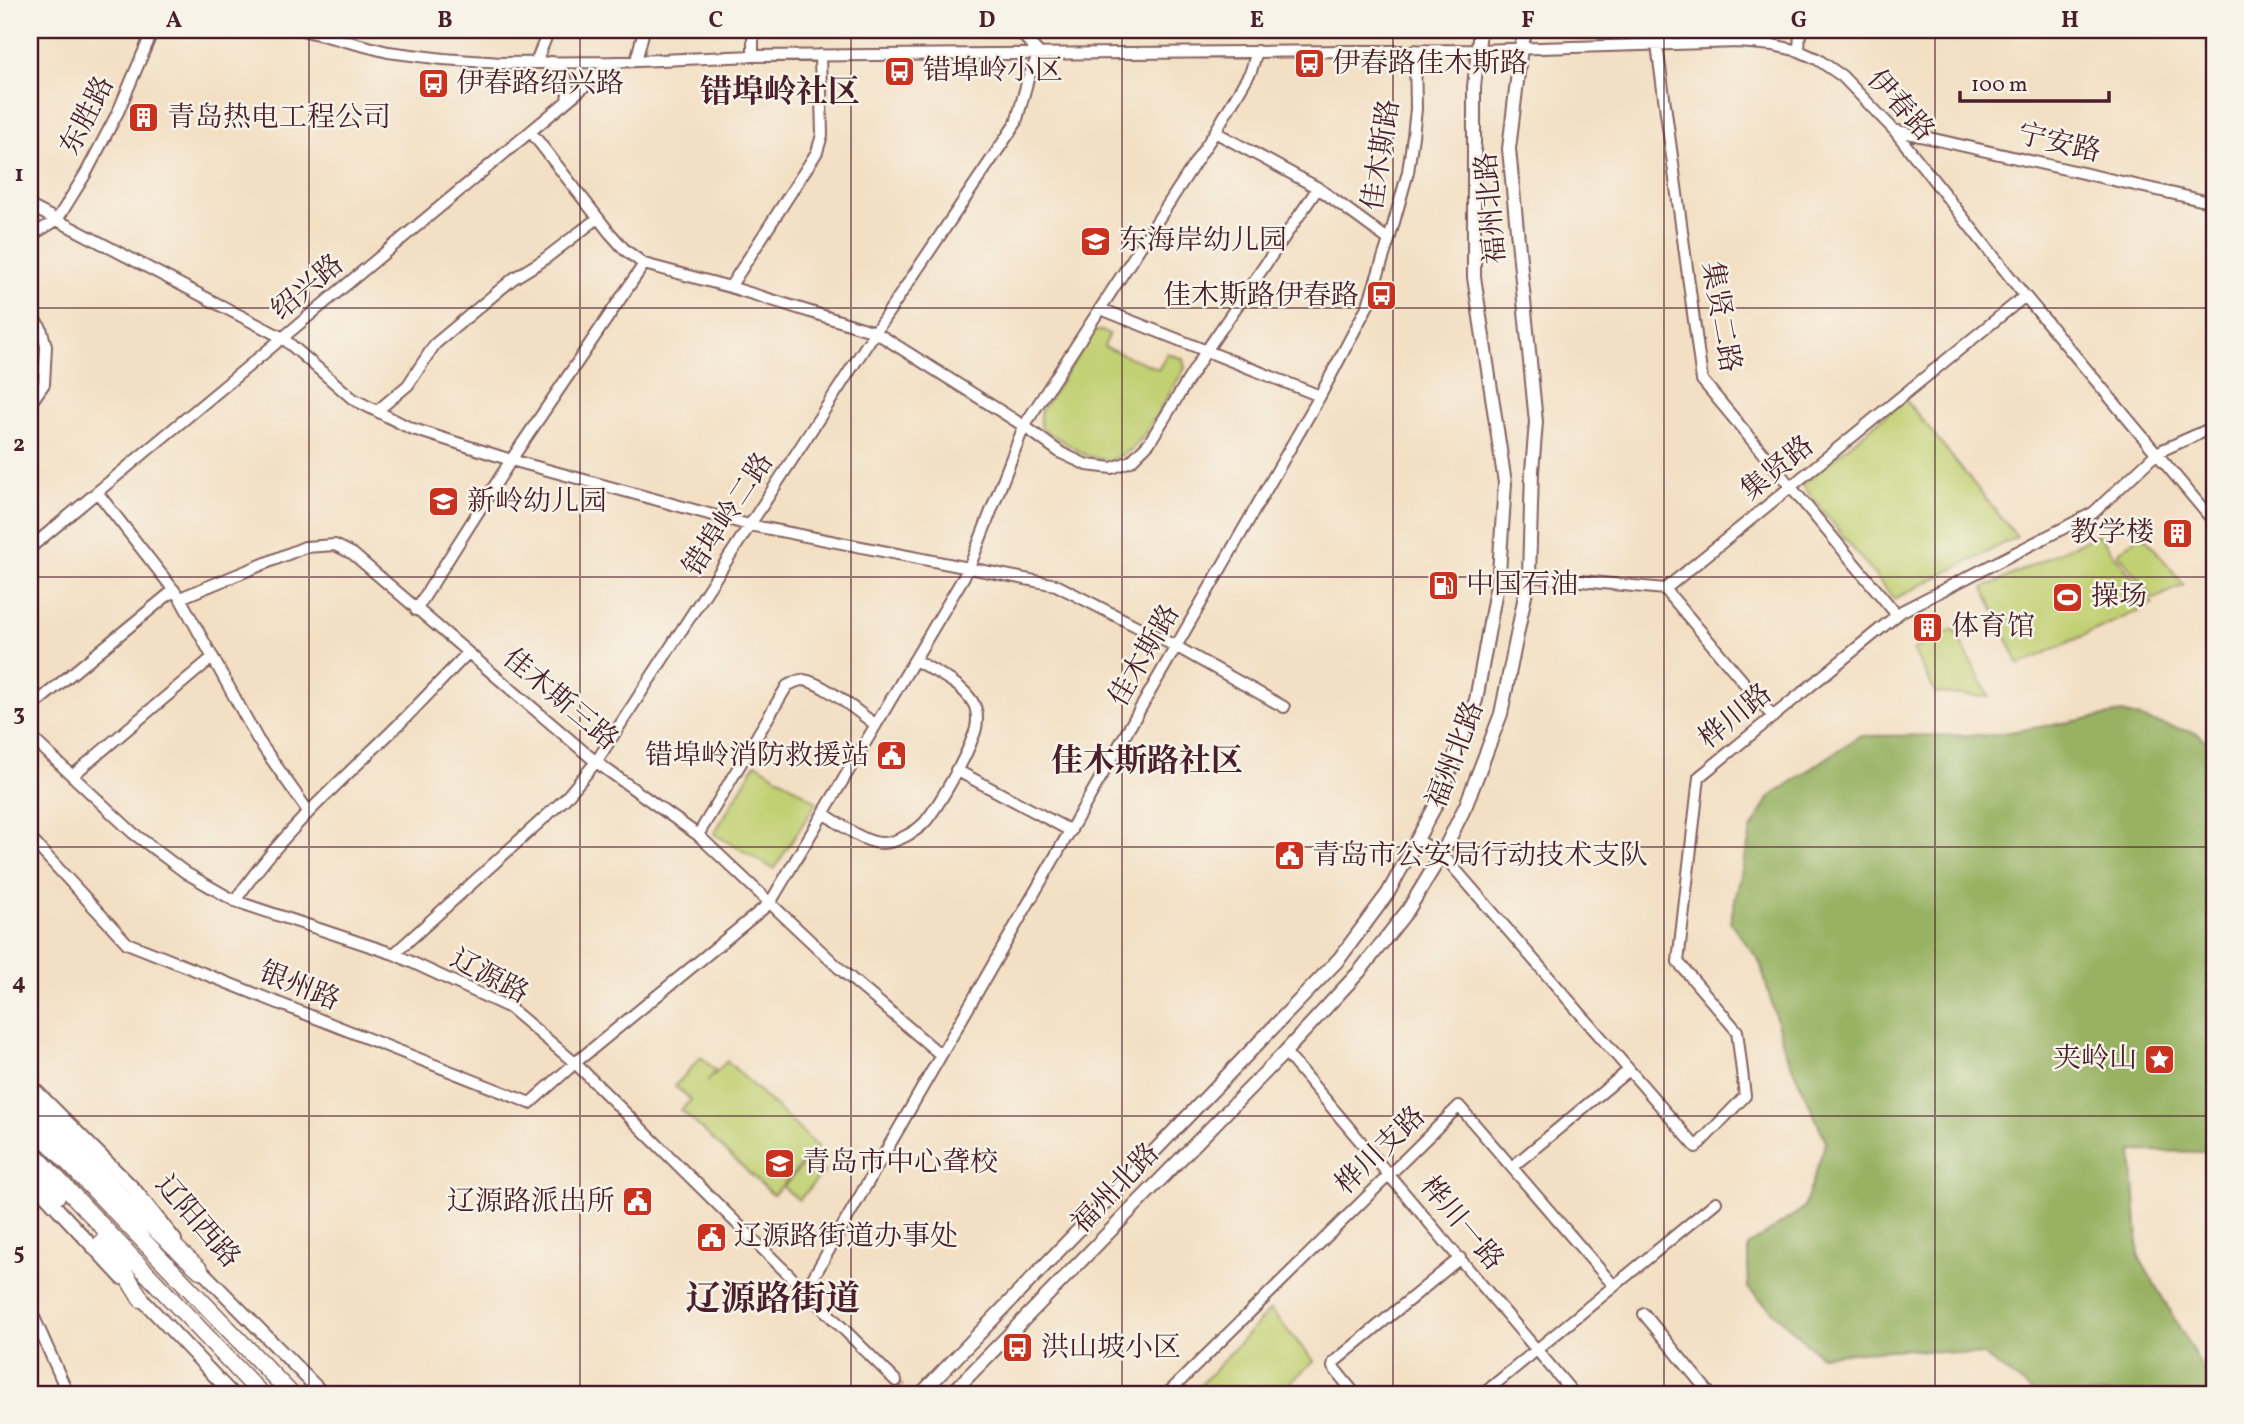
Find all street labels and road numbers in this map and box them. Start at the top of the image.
street label: 伊春路 [1857,62,1943,150]
street label: 东胜路 [52,70,124,162]
street label: 佳木斯路 [1354,97,1410,213]
street label: 宁安路 [2014,116,2104,172]
street label: 福州北路 [1468,151,1516,265]
street label: 绍兴路 [263,246,353,330]
street label: 集贤二路 [1691,258,1749,376]
street label: 集贤路 [1733,427,1823,511]
street label: 错埠岭二路 [675,446,783,584]
street label: 佳木斯路 [1100,598,1190,714]
street label: 佳木斯三路 [494,640,626,760]
street label: 桦川路 [1691,675,1781,759]
street label: 福州北路 [1418,696,1494,814]
street label: 辽源路 [443,940,535,1014]
street label: 银州路 [253,953,345,1021]
street label: 桦川支路 [1327,1098,1435,1204]
street label: 福州北路 [1063,1135,1169,1243]
street label: 辽阳西路 [146,1167,248,1277]
street label: 桦川一路 [1410,1169,1512,1279]

